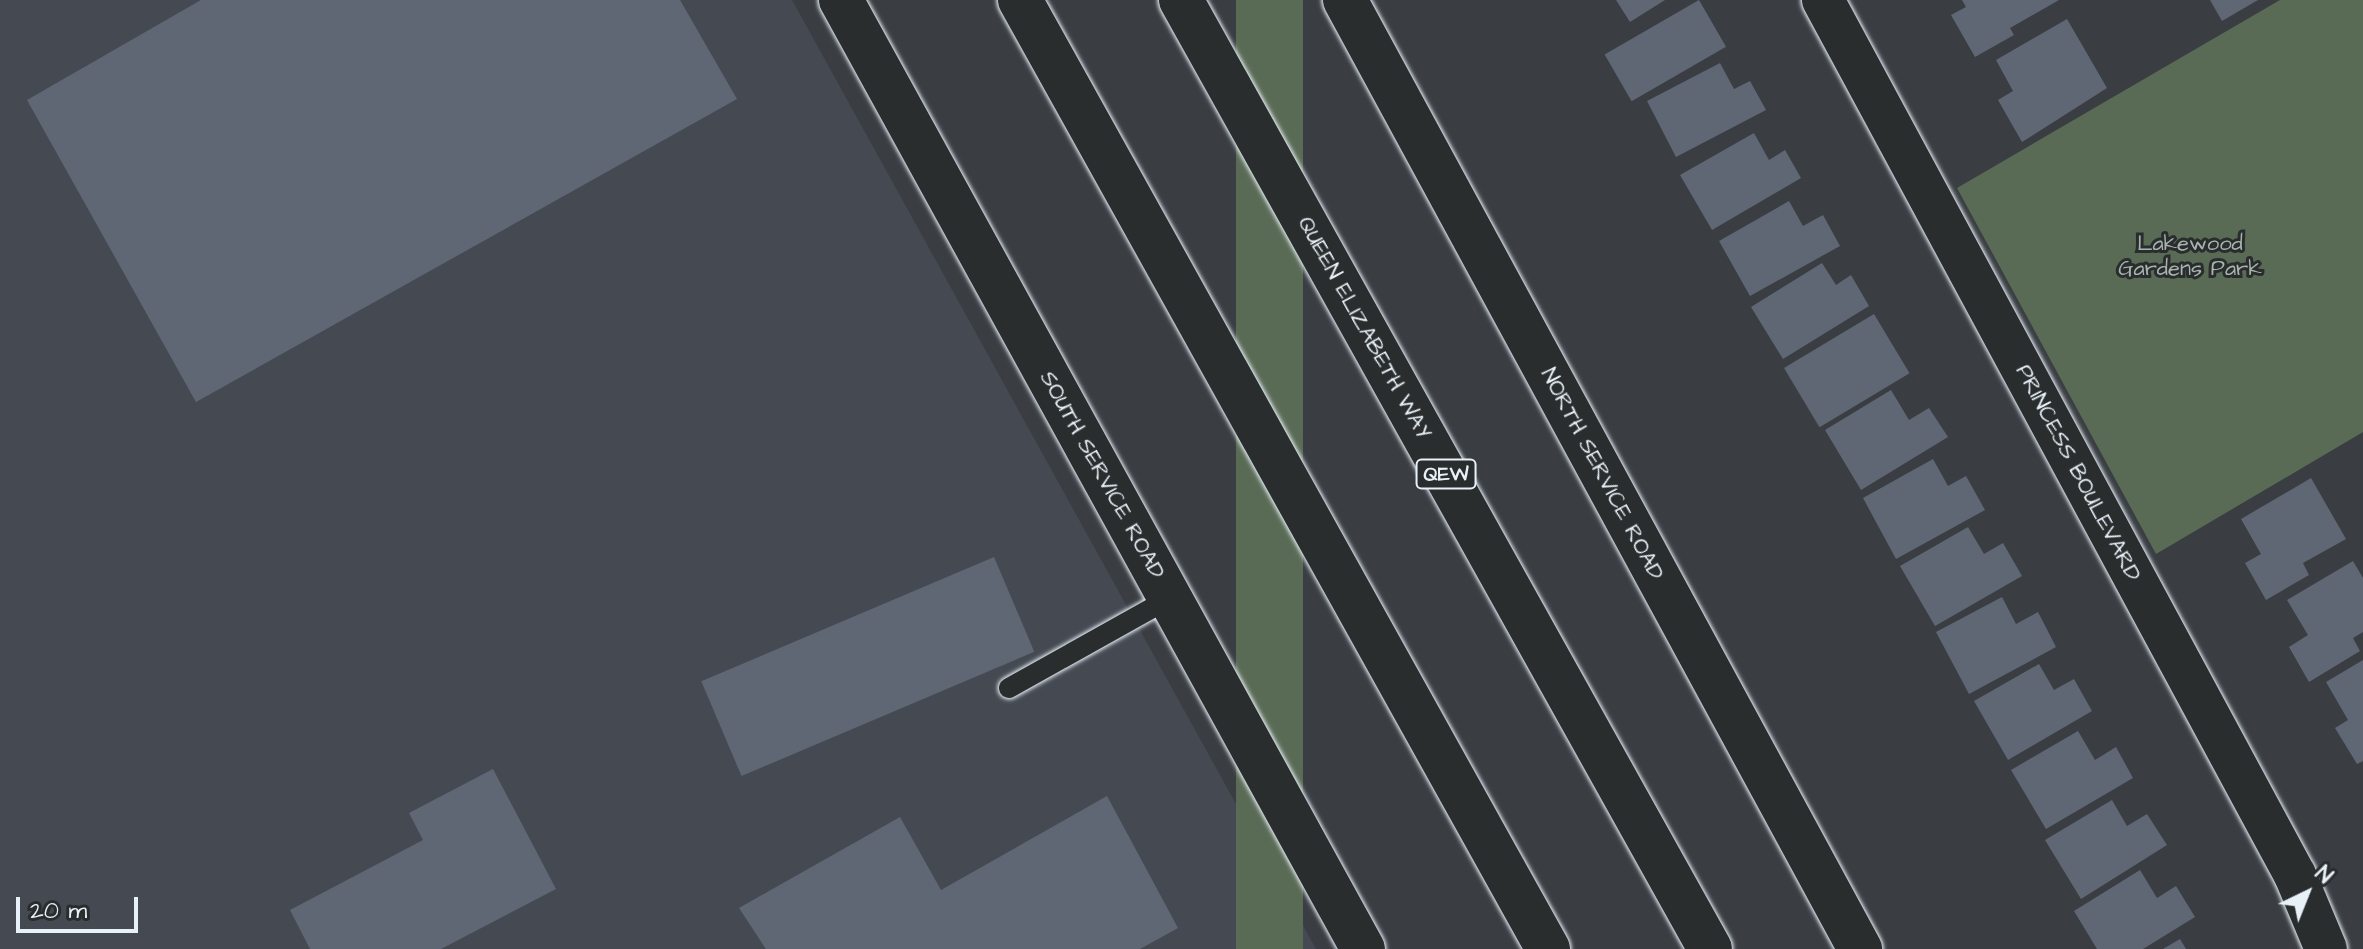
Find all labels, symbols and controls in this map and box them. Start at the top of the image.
street label: QUEEN ELIZABETH WAY [1292,212,1436,444]
park label: Lakewood Gardens Park [2118,230,2262,282]
street label: PRINCESS BOULEVARD [2010,360,2146,586]
street label: NORTH SERVICE ROAD [1535,364,1669,584]
street label: SOUTH SERVICE ROAD [1034,367,1170,583]
road number: QEW [1414,458,1478,490]
north arrow [2267,853,2347,933]
text: N [2308,859,2339,891]
scale bar [20,881,142,931]
text: 20 m [30,894,87,928]

